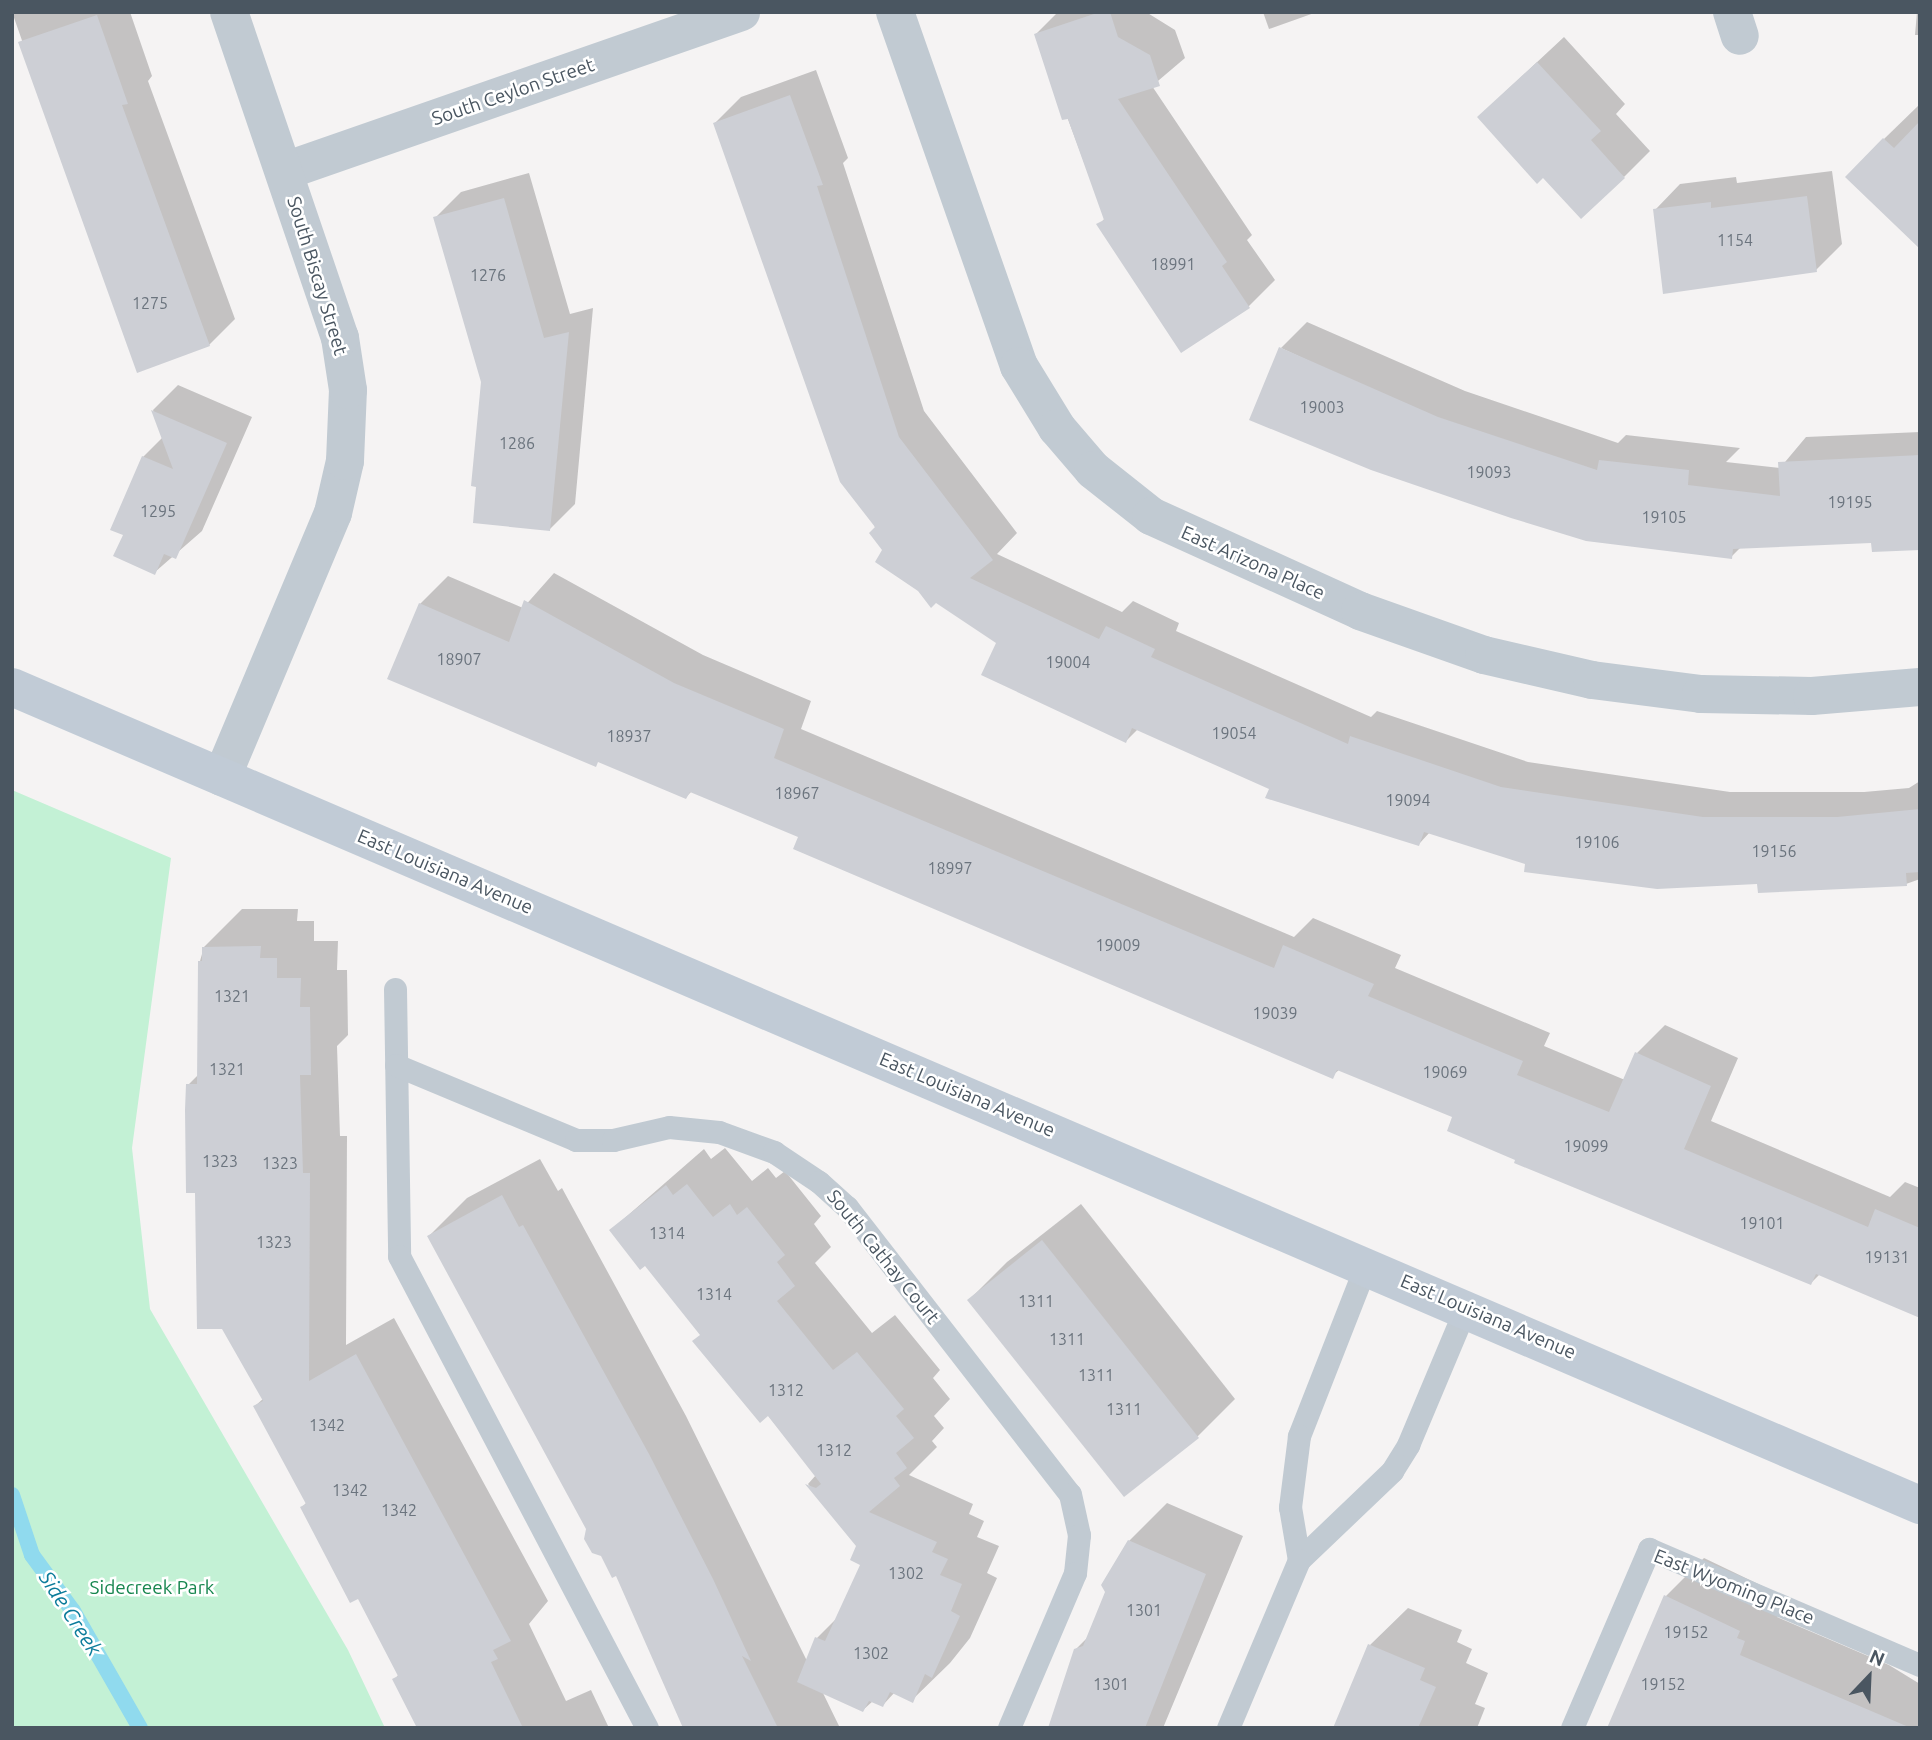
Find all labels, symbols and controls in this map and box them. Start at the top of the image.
street label: South Ceylon Street [429,54,597,130]
street label: South Biscay Street [282,194,352,358]
house number: 1154 [1717,230,1753,250]
house number: 18991 [1150,254,1196,274]
house number: 1276 [470,265,506,285]
house number: 1275 [132,293,168,313]
house number: 19003 [1299,397,1345,417]
house number: 1286 [499,433,535,453]
house number: 19093 [1466,462,1512,482]
house number: 19195 [1827,492,1873,512]
house number: 1295 [140,501,176,521]
house number: 19105 [1641,507,1687,527]
street label: East Arizona Place [1178,521,1328,605]
house number: 18907 [436,649,482,669]
house number: 19004 [1045,652,1091,672]
house number: 19054 [1211,723,1257,743]
house number: 18937 [606,726,652,746]
house number: 18967 [774,783,820,803]
house number: 19094 [1385,790,1431,810]
street label: East Louisiana Avenue [354,825,536,919]
house number: 19106 [1574,832,1620,852]
house number: 19156 [1751,841,1797,861]
house number: 18997 [927,858,973,878]
house number: 19009 [1095,935,1141,955]
house number: 1321 [214,986,250,1006]
house number: 19039 [1252,1003,1298,1023]
street label: East Louisiana Avenue [876,1048,1058,1142]
house number: 1321 [209,1059,245,1079]
house number: 19069 [1422,1062,1468,1082]
house number: 19099 [1563,1136,1609,1156]
house number: 1323 [202,1151,238,1171]
house number: 1323 [262,1153,298,1173]
street label: South Cathay Court [822,1185,944,1329]
house number: 19101 [1739,1213,1785,1233]
house number: 1314 [649,1223,685,1243]
house number: 1323 [256,1232,292,1252]
house number: 19131 [1864,1247,1910,1267]
street label: East Louisiana Avenue [1397,1270,1579,1364]
house number: 1314 [696,1284,732,1304]
house number: 1311 [1018,1291,1054,1311]
house number: 1311 [1049,1329,1085,1349]
house number: 1311 [1078,1365,1114,1385]
house number: 1312 [768,1380,804,1400]
house number: 1311 [1106,1399,1142,1419]
house number: 1342 [309,1415,345,1435]
house number: 1312 [816,1440,852,1460]
house number: 1342 [332,1480,368,1500]
house number: 1342 [381,1500,417,1520]
street label: East Wyoming Place [1651,1544,1817,1630]
house number: 1302 [888,1563,924,1583]
water label: Side Creek [34,1566,108,1660]
park label: Sidecreek Park [90,1577,214,1599]
house number: 1301 [1126,1600,1162,1620]
house number: 19152 [1663,1622,1709,1642]
north arrow [1834,1642,1904,1712]
house number: 1302 [853,1643,889,1663]
text: N [1866,1645,1888,1671]
house number: 1301 [1093,1674,1129,1694]
house number: 19152 [1640,1674,1686,1694]

